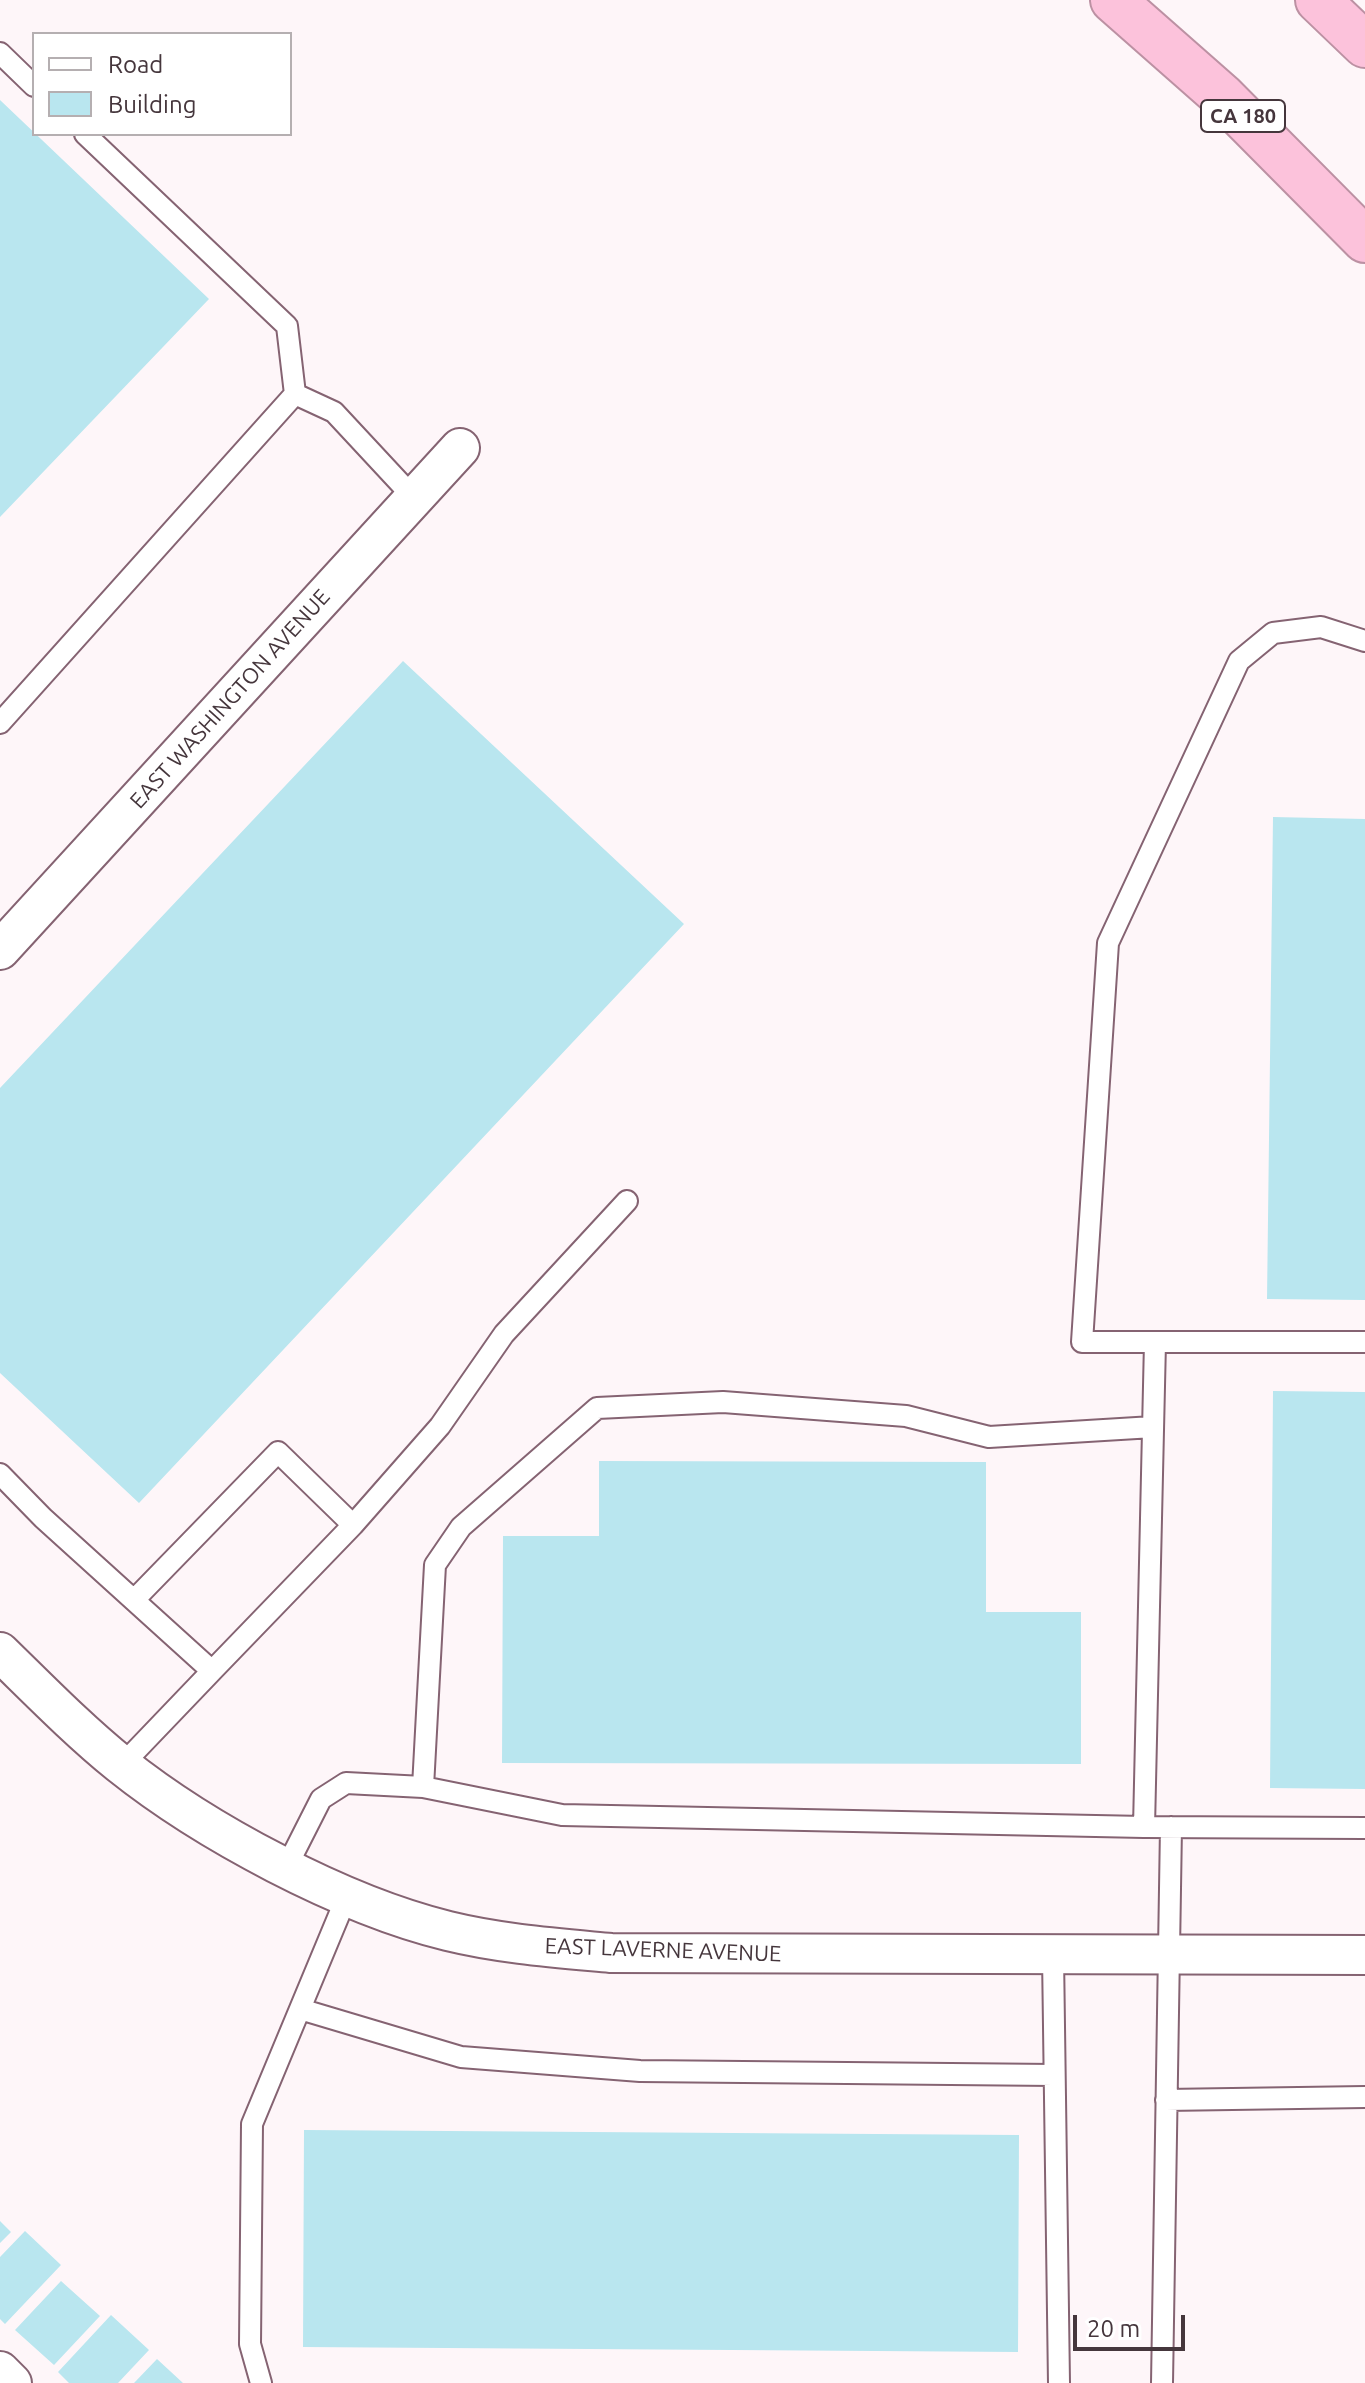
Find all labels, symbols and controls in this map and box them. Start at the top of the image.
legend [32,32,292,136]
text: Road [108,51,163,78]
text: Building [108,91,196,118]
road number: CA 180 [1201,100,1285,132]
street label: EAST WASHINGTON AVENUE [125,584,335,814]
street label: EAST LAVERNE AVENUE [544,1933,782,1967]
scale bar [1077,2299,1189,2349]
text: 20 m [1087,2315,1140,2342]

